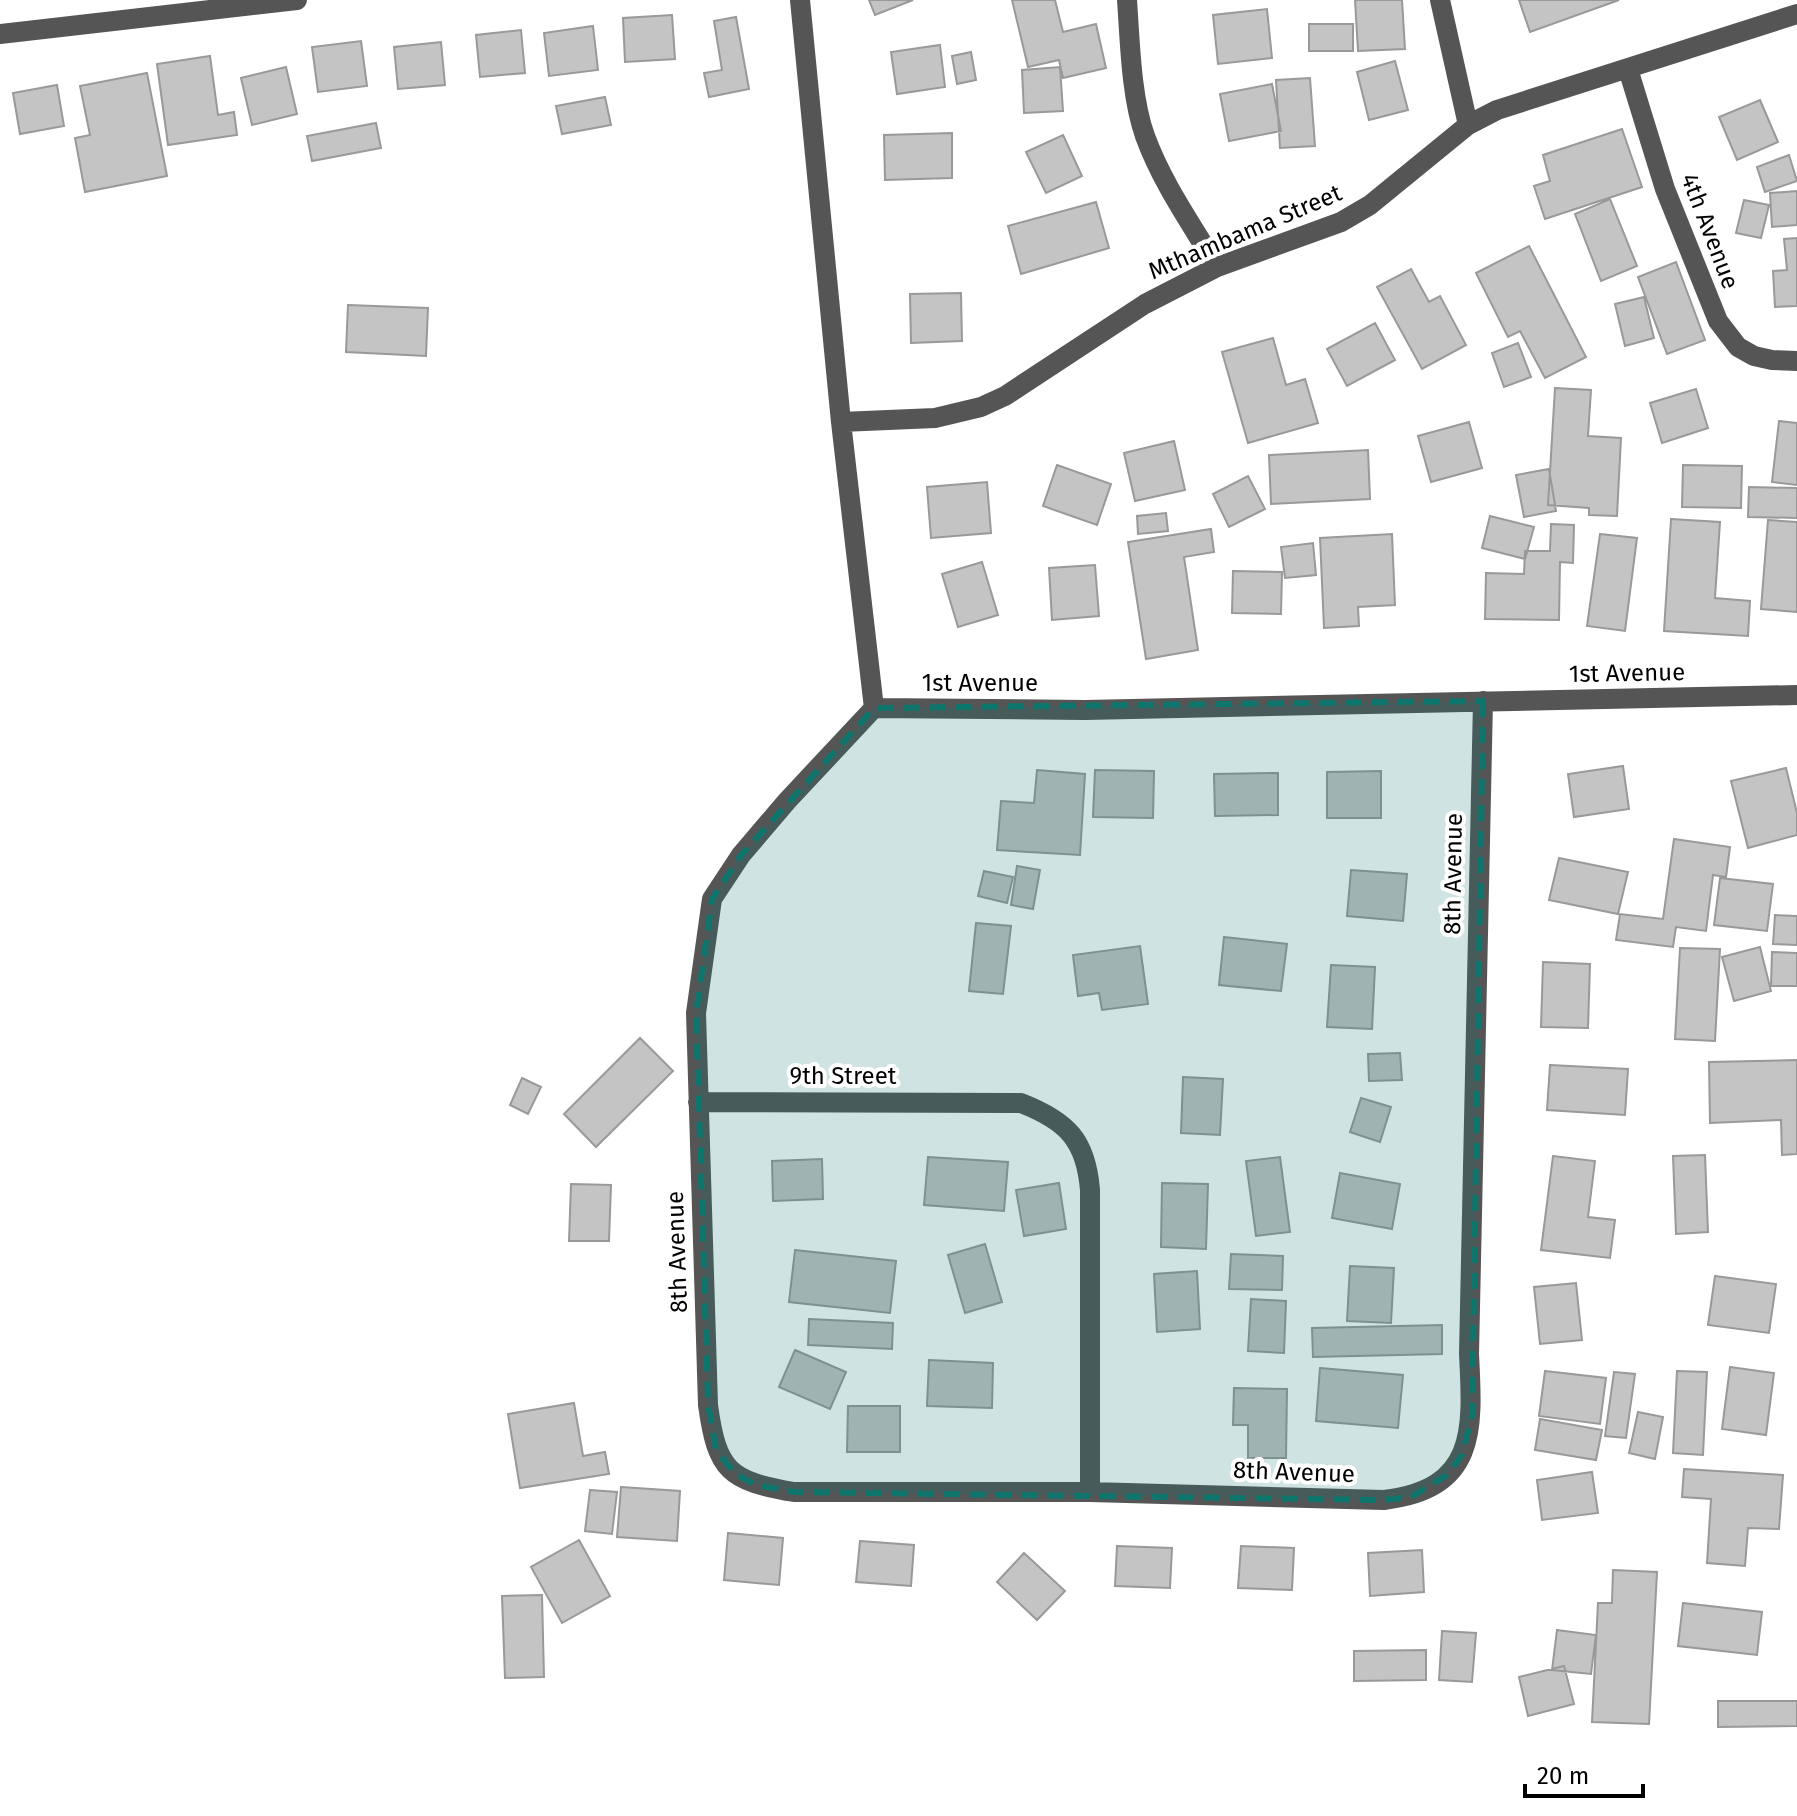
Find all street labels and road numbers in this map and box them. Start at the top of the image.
street label: 4th Avenue [1675,169,1745,293]
street label: Mthambama Street [1144,179,1346,285]
street label: 1st Avenue [1569,658,1685,688]
street label: 1st Avenue [922,669,1038,697]
street label: 8th Avenue [1438,813,1468,935]
street label: 9th Street [790,1062,897,1090]
street label: 8th Avenue [661,1191,693,1313]
street label: 8th Avenue [1233,1456,1355,1488]

